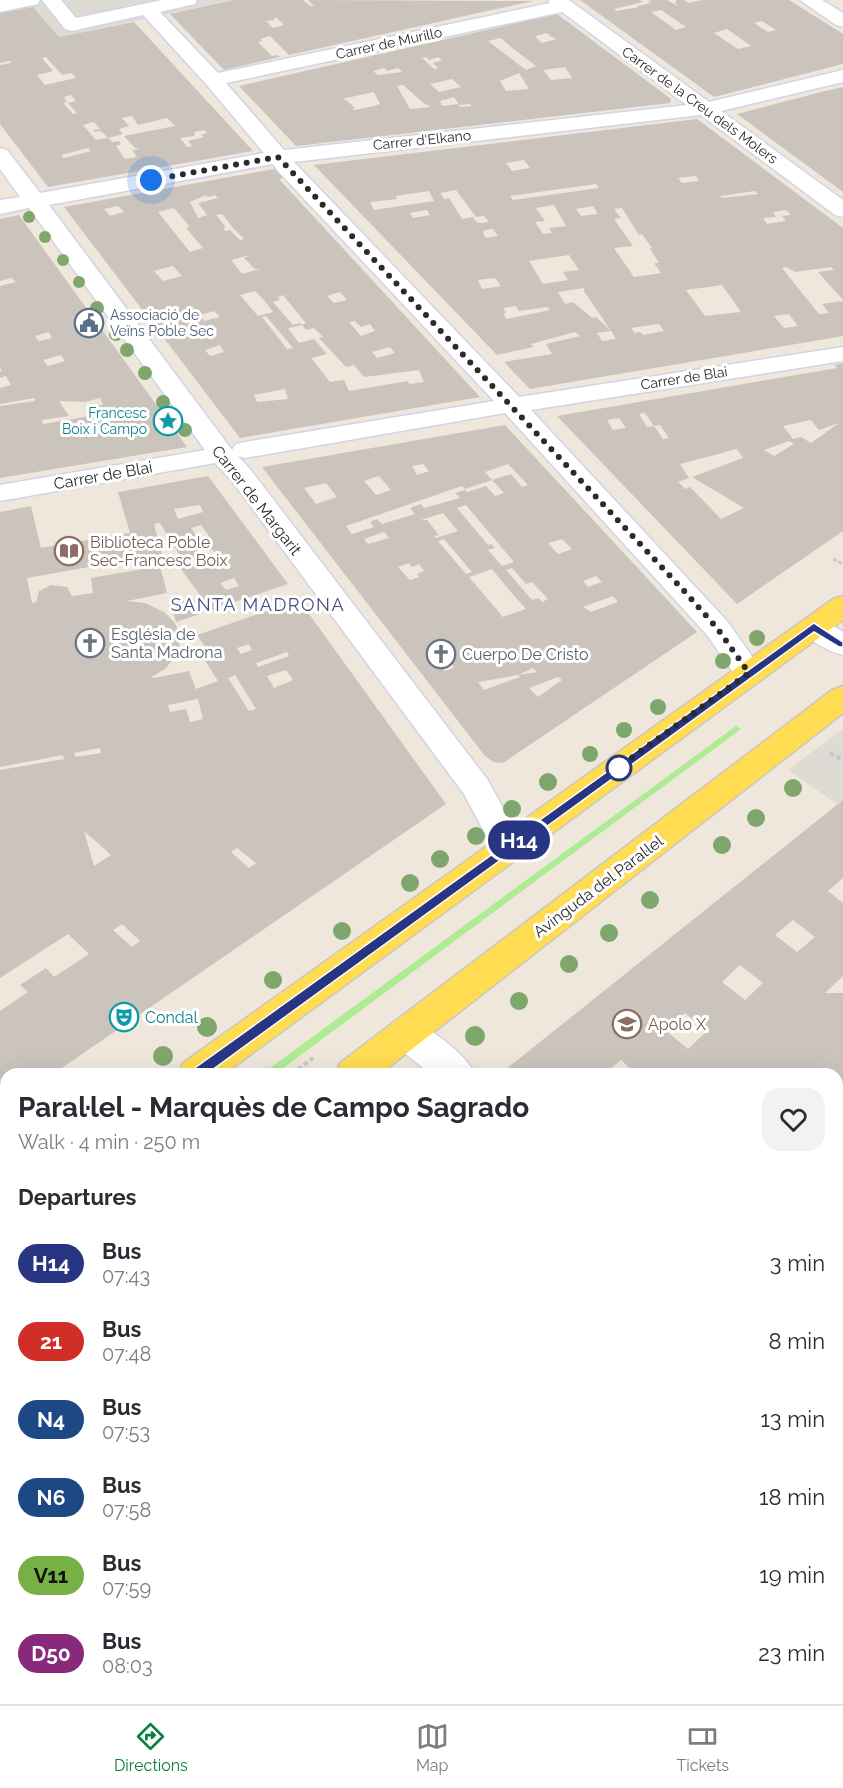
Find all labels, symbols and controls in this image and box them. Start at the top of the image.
street label: Carrer de Murillo [334,24,444,62]
street label: Carrer de la Creu dels Molers [619,43,781,167]
street label: Carrer d'Elkano [372,127,472,153]
your location [136,165,166,195]
public building icon: Associació de Veïns Poble Sec [73,307,105,339]
place label: Associació de Veïns Poble Sec [110,307,214,339]
street label: Carrer de Blai [640,363,728,393]
place label: Francesc Boix i Campo [62,405,147,437]
place icon: Francesc Boix i Campo [152,405,184,437]
street label: Carrer de Margarit [208,442,306,559]
street label: Carrer de Blai [52,457,154,494]
place label: Biblioteca Poble Sec-Francesc Boix [90,533,227,570]
library icon: Biblioteca Poble Sec-Francesc Boix [53,535,85,567]
district label: SANTA MADRONA [171,594,345,615]
place label: Església de Santa Madrona [111,625,222,662]
church icon: Església de Santa Madrona [74,627,106,659]
church icon: Cuerpo De Cristo [425,638,457,670]
place label: Cuerpo De Cristo [462,645,588,664]
unlabelled marker [606,755,632,781]
line badge: H14 [484,820,554,860]
text: H14 [500,828,538,853]
street label: Avinguda del Paral·lel [530,831,667,941]
theatre icon: Condal [108,1001,140,1033]
place label: Condal [145,1008,198,1027]
school or university icon: Apolo X [611,1008,643,1040]
place label: Apolo X [648,1015,707,1034]
button: heart [762,1088,825,1151]
text: Paral·lel - Marquès de Campo Sagrado [18,1091,529,1124]
text: Walk · 4 min · 250 m [18,1130,200,1154]
text: Departures [18,1184,136,1210]
text: Bus [102,1238,141,1264]
text: 3 min [770,1250,825,1276]
text: H14 [32,1251,70,1276]
text: 07:43 [102,1264,150,1288]
text: Bus [102,1316,141,1342]
text: 8 min [769,1328,825,1354]
text: 21 [40,1329,62,1354]
text: 07:48 [102,1342,151,1366]
text: Bus [102,1394,141,1420]
text: 13 min [760,1406,825,1432]
text: N4 [37,1407,65,1432]
text: 07:53 [102,1420,150,1444]
text: Bus [102,1472,141,1498]
text: 18 min [759,1484,825,1510]
text: N6 [37,1485,65,1510]
text: 07:58 [102,1498,151,1522]
text: Bus [102,1550,141,1576]
text: 19 min [759,1562,825,1588]
text: V11 [34,1563,68,1588]
text: 07:59 [102,1576,151,1600]
text: Bus [102,1628,141,1654]
text: 23 min [758,1640,825,1666]
text: D50 [31,1641,71,1666]
text: 08:03 [102,1654,153,1678]
tab: Directions [114,1720,188,1775]
tab: Map [416,1720,449,1775]
tab: Tickets [677,1720,729,1775]

